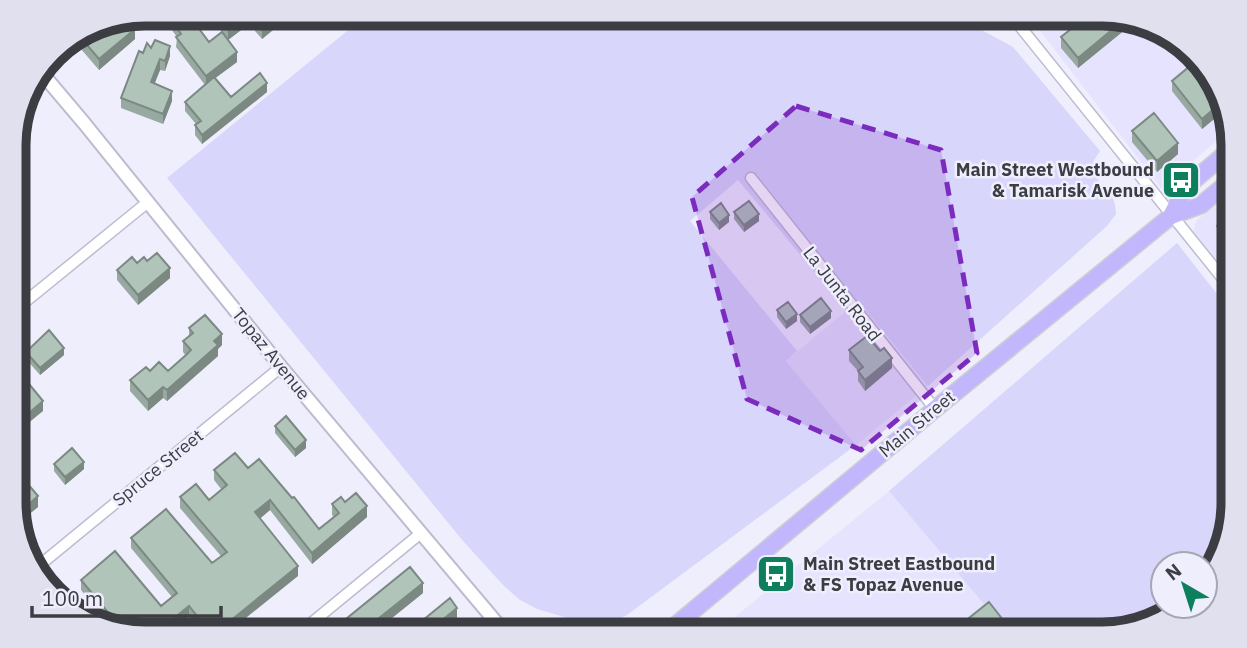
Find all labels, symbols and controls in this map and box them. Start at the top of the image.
place label: Main Street Westbound & Tamarisk Avenue [956,158,1154,202]
bus stop icon: Main Street Westbound & Tamarisk Avenue [1160,159,1202,201]
street label: La Junta Road [798,242,887,346]
street label: Topaz Avenue [227,303,316,405]
street label: Main Street [874,385,960,462]
street label: Spruce Street [108,424,208,511]
north arrow [1149,550,1219,620]
place label: Main Street Eastbound & FS Topaz Avenue [803,552,995,596]
bus stop icon: Main Street Eastbound & FS Topaz Avenue [755,553,797,595]
text: N [1160,558,1186,585]
scale bar [32,574,220,618]
text: 100 m [42,584,103,612]

